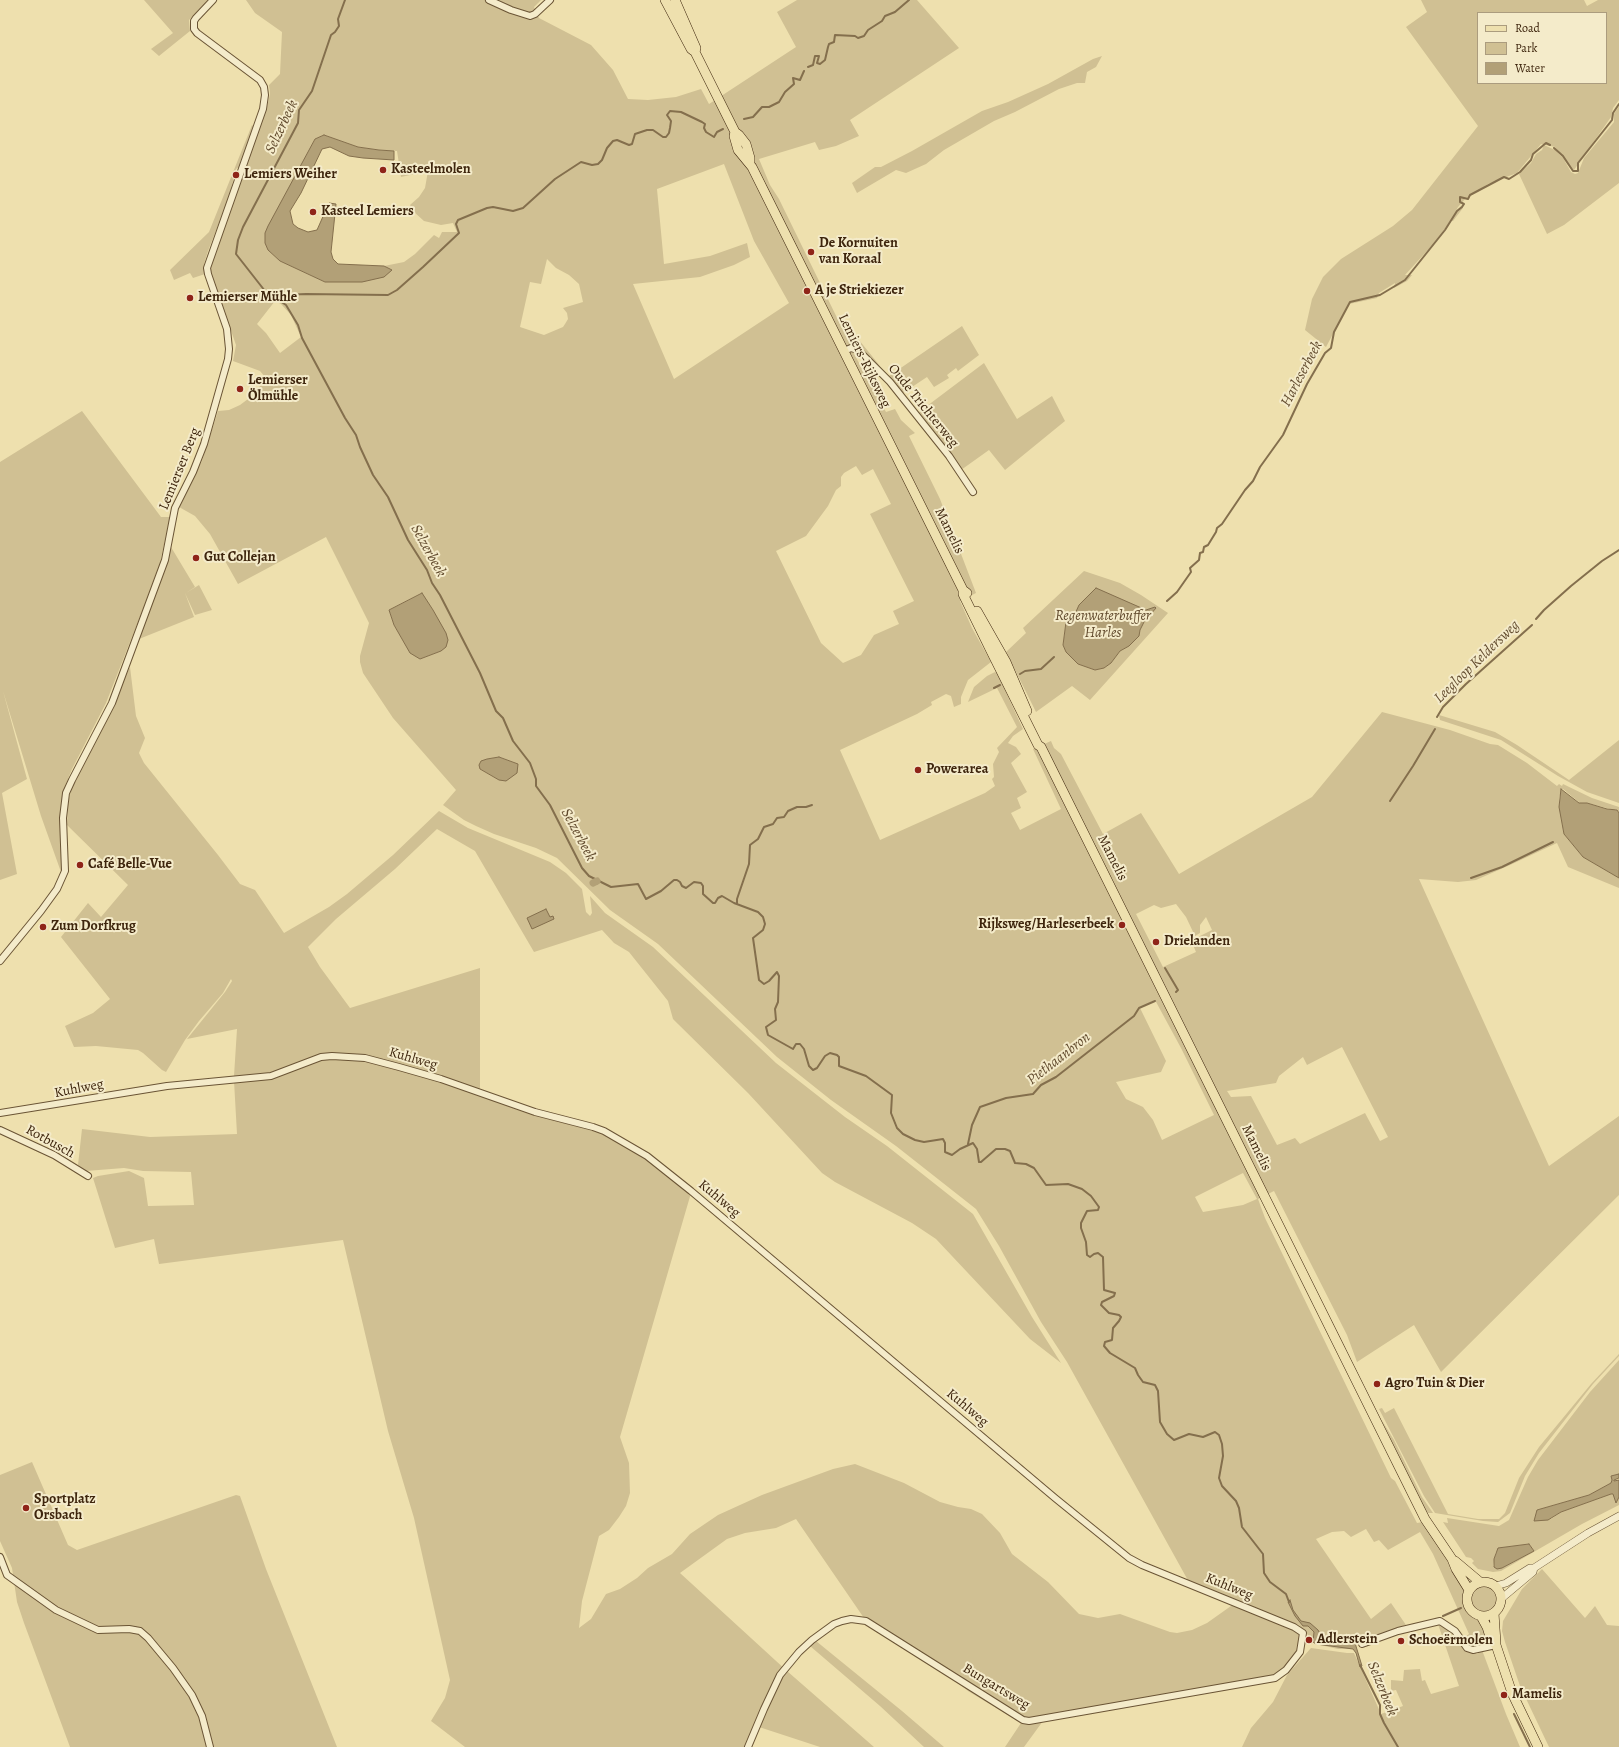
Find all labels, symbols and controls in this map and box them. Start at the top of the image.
legend [1477,12,1607,84]
text: Road [1515,20,1540,36]
text: Park [1515,40,1538,56]
text: Water [1515,60,1545,76]
water label: Selzerbeek [262,97,302,157]
place label: Kasteelmolen [391,162,471,178]
marker: Kasteelmolen [378,165,388,175]
place label: Lemiers Weiher [244,167,337,183]
marker: Lemiers Weiher [231,170,241,180]
place label: Kasteel Lemiers [321,204,414,220]
marker: Kasteel Lemiers [308,207,318,217]
place label: De Kornuiten van Koraal [819,236,898,268]
marker: De Kornuiten van Koraal [806,247,816,257]
place label: A je Striekiezer [815,283,904,299]
marker: A je Striekiezer [802,286,812,296]
place label: Lemierser Mühle [198,290,297,306]
marker: Lemierser Mühle [185,293,195,303]
street label: Lemiers-Rijksweg [834,311,894,411]
water label: Harleserbeek [1277,338,1327,410]
street label: Oude Trichterweg [884,361,962,451]
place label: Lemierser Ölmühle [248,373,308,406]
marker: Lemierser Ölmühle [235,384,245,394]
street label: Lemierser Berg [156,425,204,513]
street label: Mamelis [931,505,967,557]
water label: Selzerbeek [406,522,450,580]
place label: Gut Collejan [204,550,276,566]
marker: Gut Collejan [191,553,201,563]
water label: Regenwaterbuffer Harles [1055,607,1151,642]
water label: Leegloop Keldersweg [1431,617,1523,707]
place label: Powerarea [926,762,988,778]
marker: Powerarea [913,765,923,775]
water label: Selzerbeek [557,806,599,864]
street label: Mamelis [1093,832,1131,884]
place label: Café Belle-Vue [88,857,172,873]
marker: Café Belle-Vue [75,860,85,870]
place label: Rijksweg/Harleserbeek [978,917,1114,933]
place label: Zum Dorfkrug [51,919,136,935]
marker: Rijksweg/Harleserbeek [1117,920,1127,930]
marker: Zum Dorfkrug [38,922,48,932]
place label: Drielanden [1164,934,1230,950]
marker: Drielanden [1151,937,1161,947]
water label: Piethaanbron [1024,1029,1094,1089]
street label: Kuhlweg [387,1044,439,1074]
street label: Kuhlweg [53,1076,105,1102]
street label: Rotbusch [23,1122,77,1162]
street label: Mamelis [1238,1122,1274,1174]
street label: Kuhlweg [695,1177,743,1221]
place label: Agro Tuin & Dier [1385,1376,1484,1392]
marker: Agro Tuin & Dier [1372,1379,1382,1389]
street label: Kuhlweg [943,1386,991,1430]
place label: Sportplatz Orsbach [34,1492,96,1524]
marker: Sportplatz Orsbach [21,1503,31,1513]
street label: Kuhlweg [1203,1570,1255,1604]
place label: Adlerstein [1317,1632,1378,1648]
place label: Schoeërmolen [1409,1633,1493,1649]
marker: Adlerstein [1304,1635,1314,1645]
marker: Schoeërmolen [1396,1636,1406,1646]
water label: Selzerbeek [1363,1659,1401,1719]
street label: Bungartsweg [959,1660,1033,1714]
place label: Mamelis [1512,1687,1562,1703]
marker: Mamelis [1499,1690,1509,1700]

